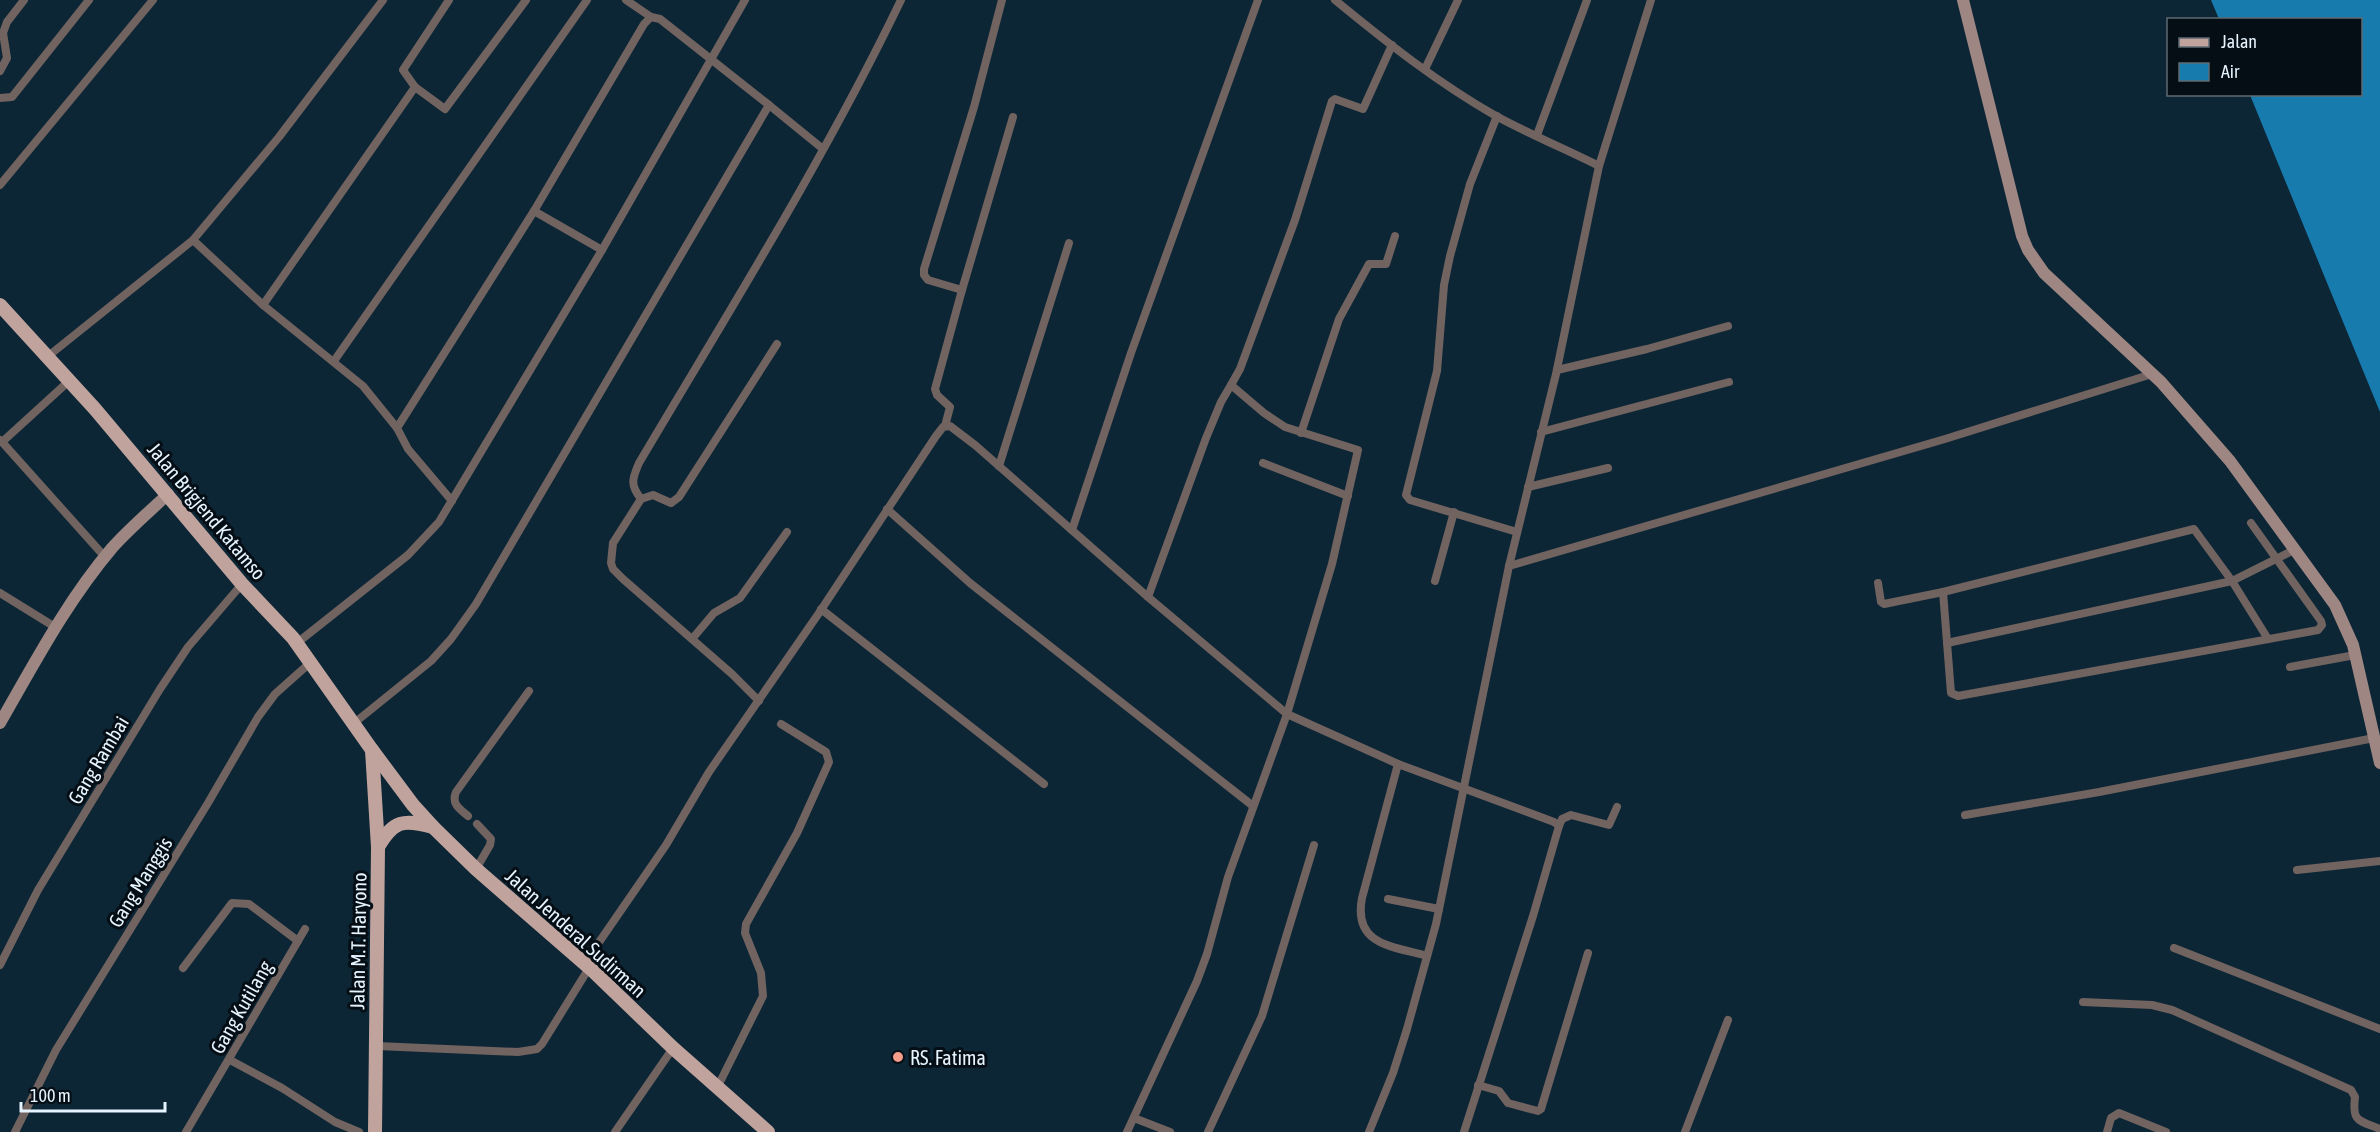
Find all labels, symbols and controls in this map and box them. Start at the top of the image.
legend [2167,18,2362,96]
text: Jalan [2221,31,2257,52]
text: Air [2221,61,2240,82]
street label: Jalan Brigjend Katamso [143,438,271,584]
street label: Gang Rambai [63,712,133,808]
street label: Gang Manggis [103,833,177,931]
street label: Jalan Jenderal Sudirman [501,864,651,1002]
street label: Jalan M.T. Haryono [345,872,371,1010]
street label: Gang Kutilang [205,956,277,1058]
place label: RS. Fatima [910,1046,986,1069]
marker: RS. Fatima [891,1050,905,1064]
scale bar [21,1075,165,1113]
text: 100 m [30,1085,71,1106]

